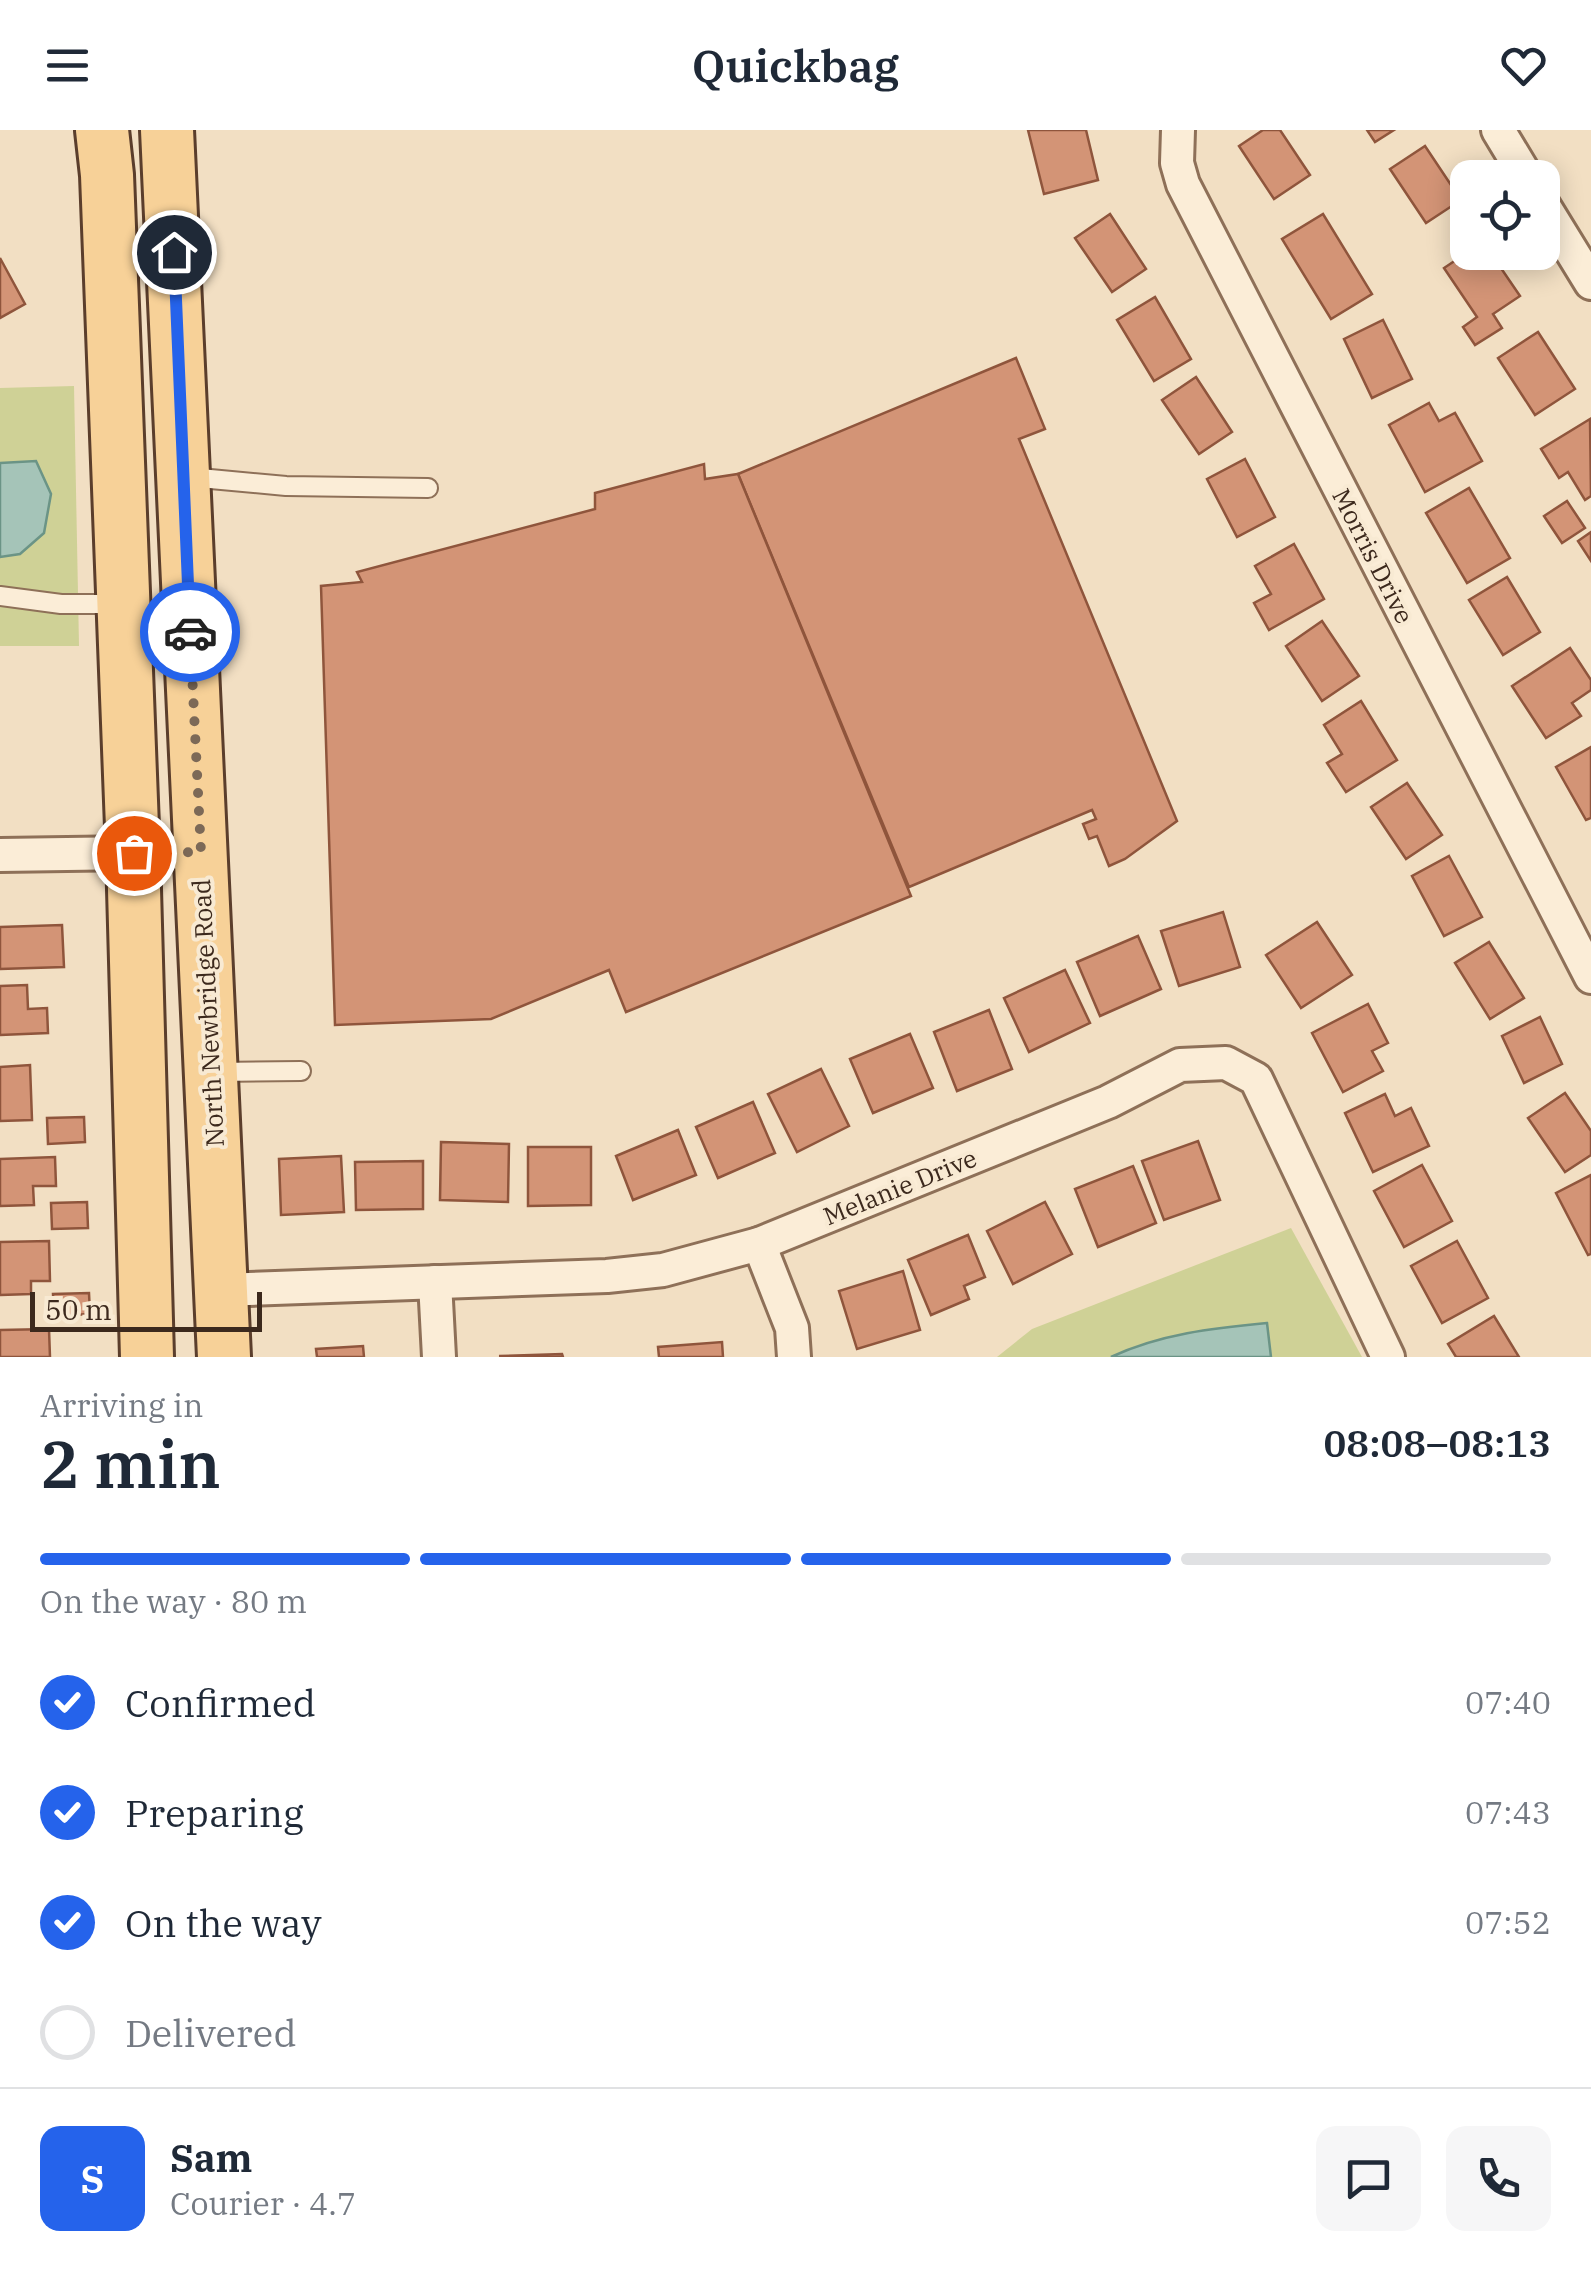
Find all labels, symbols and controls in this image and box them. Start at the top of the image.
text: Quickbag [692,36,899,94]
icon: menu [40,38,95,93]
icon: heart [1496,38,1551,93]
map controls [1450,160,1560,270]
button: locate [1450,160,1560,270]
pin [132,210,217,295]
icon: home [147,225,202,280]
street label: Morris Drive [1325,483,1422,629]
courier [140,582,240,682]
icon: car [163,605,218,660]
pin [92,811,177,896]
icon: bag [107,826,162,881]
street label: North Newbridge Road [184,878,231,1148]
street label: Melanie Drive [818,1141,981,1232]
scale bar [30,1287,262,1332]
text: 50 m [45,1291,112,1328]
text: Arriving in [40,1384,203,1426]
text: 08:08–08:13 [1324,1418,1551,1467]
text: 2 min [40,1421,221,1506]
text: On the way · 80 m [40,1580,307,1622]
icon: check [40,1675,95,1730]
text: Confirmed [125,1678,316,1727]
text: 07:40 [1465,1681,1551,1723]
icon: check [40,1785,95,1840]
text: Preparing [125,1788,304,1837]
text: 07:43 [1465,1791,1551,1833]
icon: check [40,1895,95,1950]
text: On the way [125,1898,322,1947]
text: 07:52 [1465,1901,1551,1943]
text: Delivered [125,2008,297,2057]
button: chat [1316,2126,1421,2231]
button: phone [1446,2126,1551,2231]
text: Sam [170,2133,253,2182]
text: S [81,2154,104,2203]
text: Courier · 4.7 [170,2182,356,2224]

